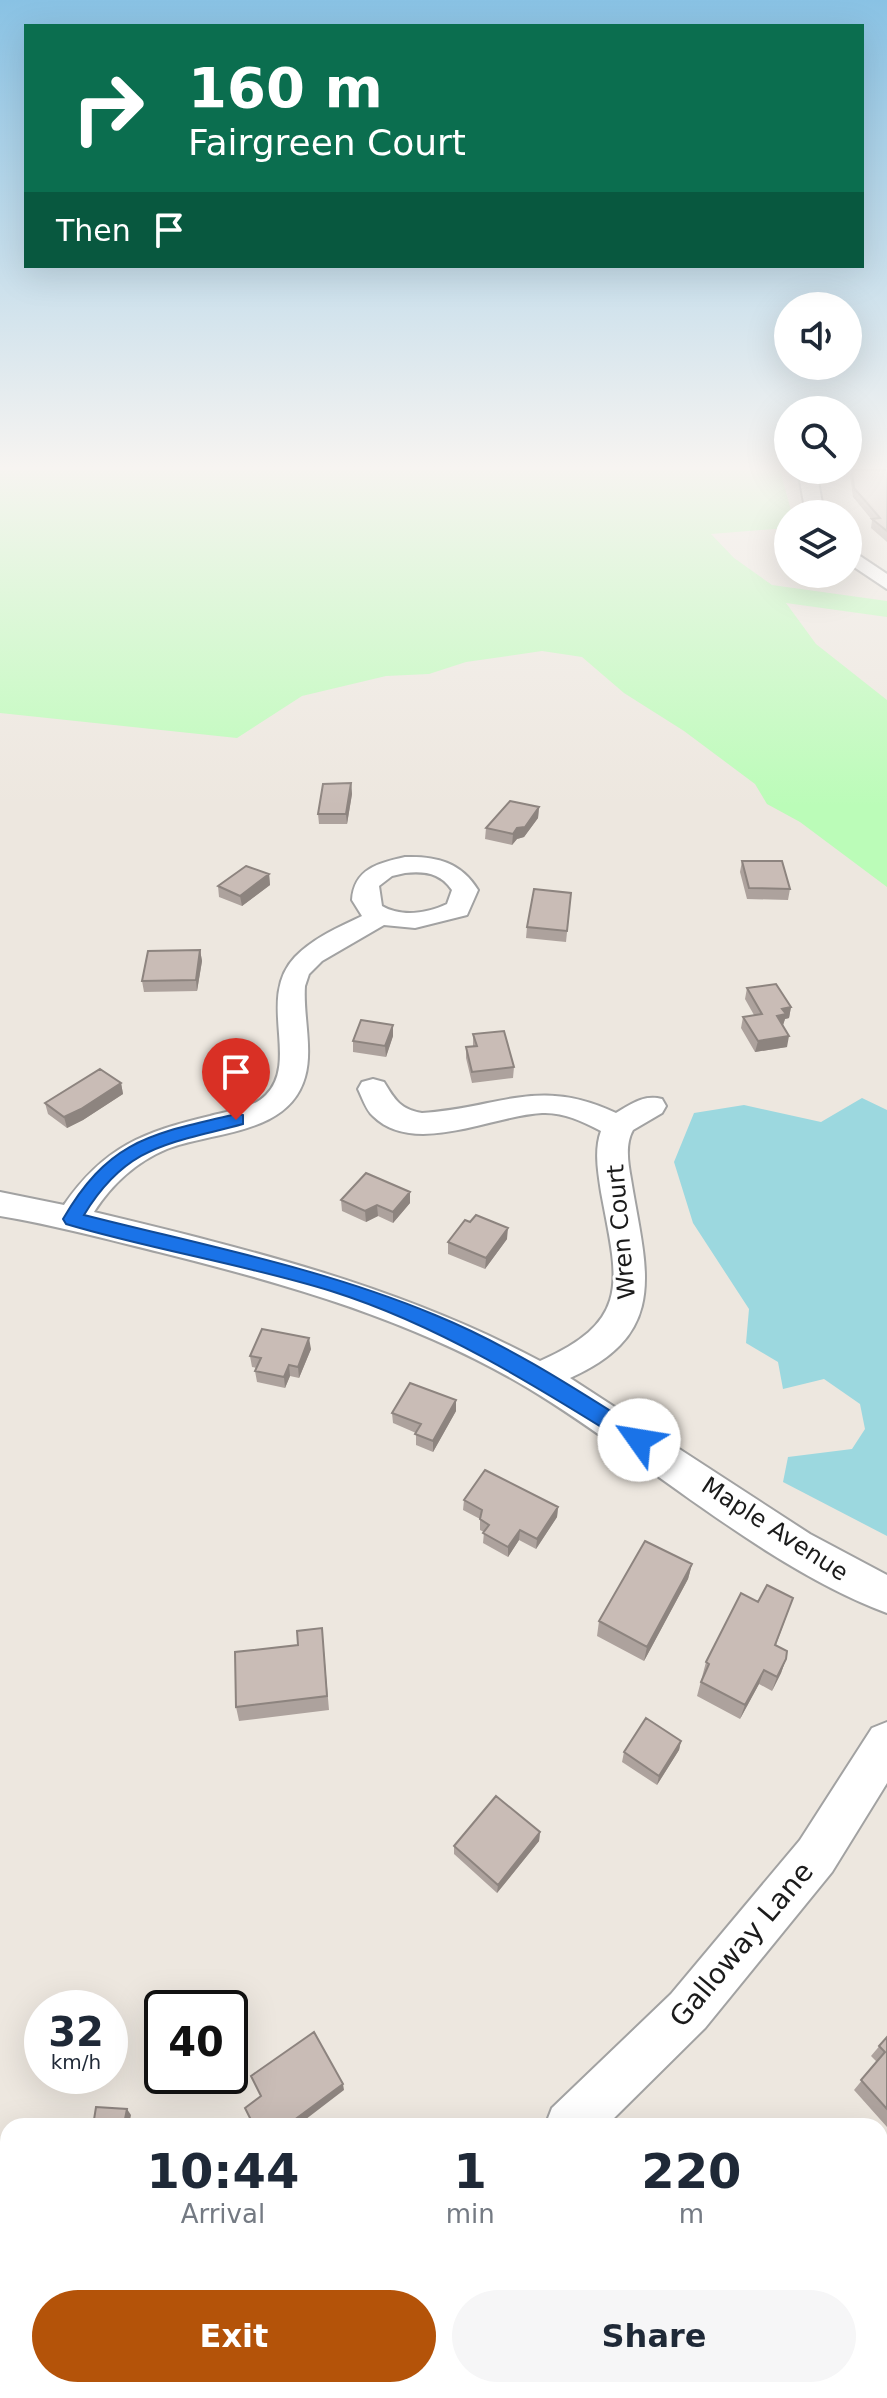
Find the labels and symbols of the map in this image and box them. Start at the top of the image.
pin [202,1038,270,1120]
street label: Wren Court [601,1163,641,1301]
position arrow [597,1398,681,1482]
street label: Maple Avenue [697,1471,853,1587]
street label: Galloway Lane [663,1855,820,2033]
speed limit sign: 40 [144,1990,248,2094]

